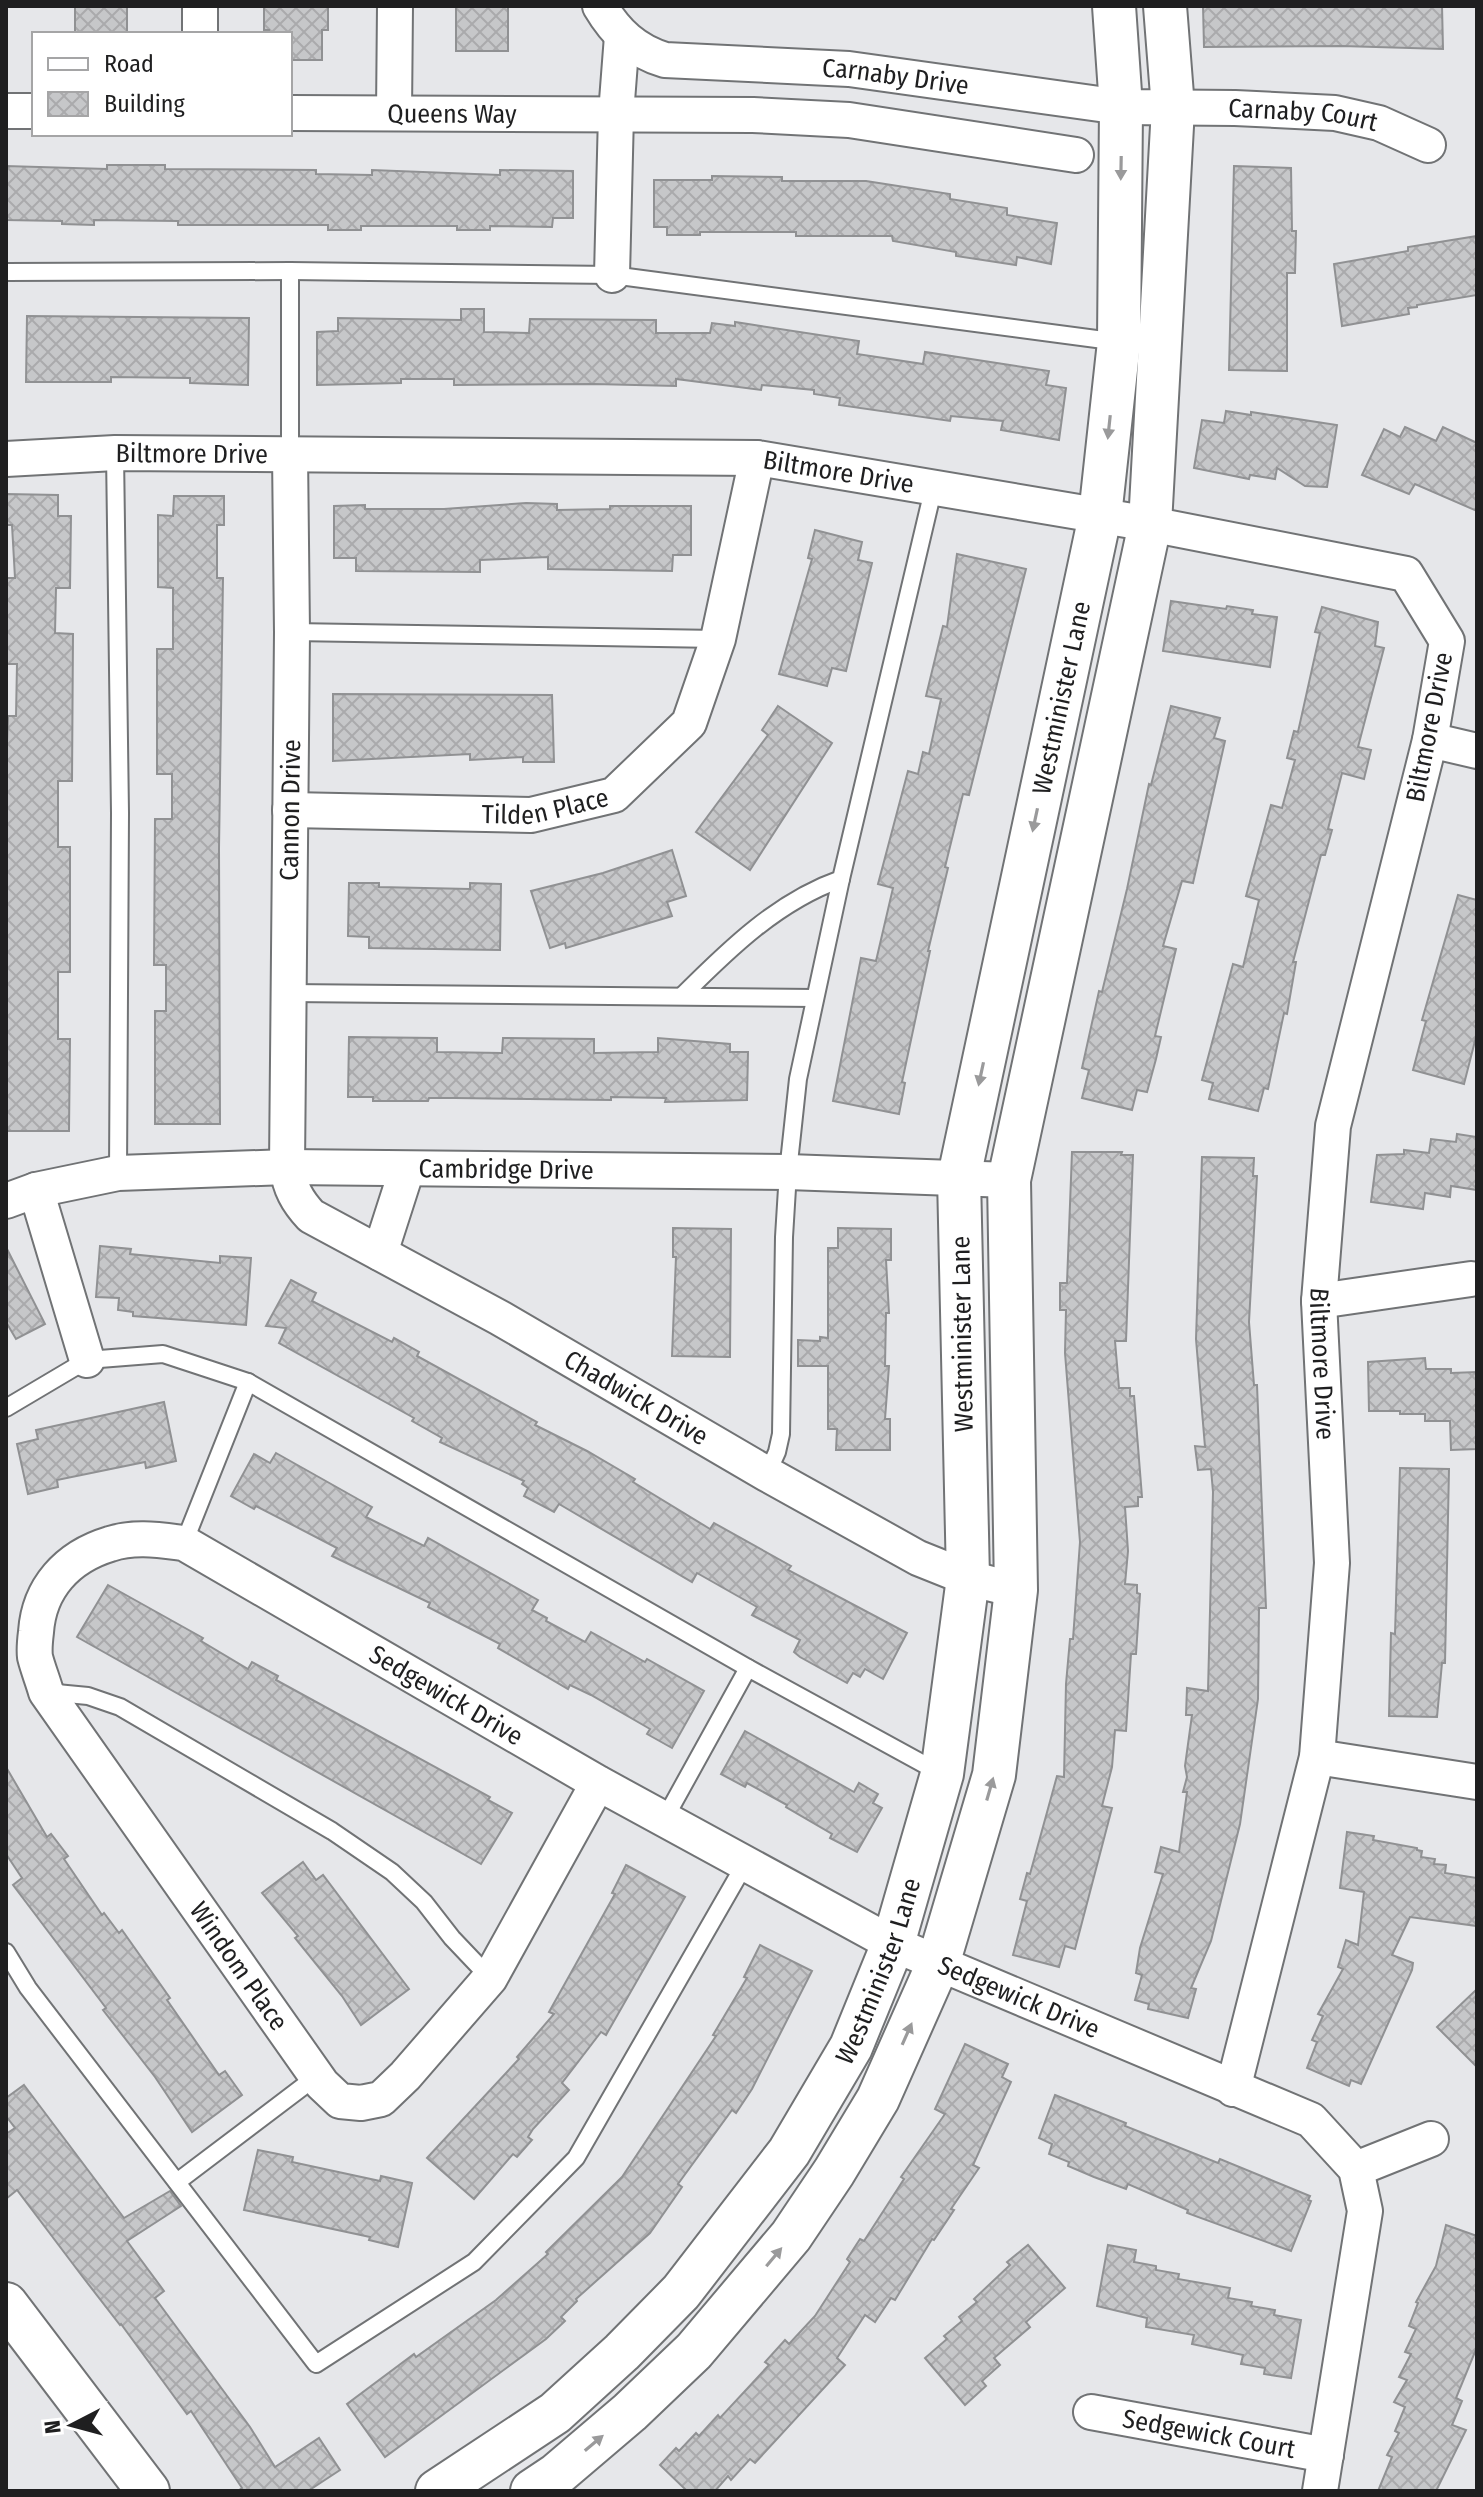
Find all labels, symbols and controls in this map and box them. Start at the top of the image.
legend [32,32,292,136]
text: Road [104,50,154,78]
street label: Carnaby Drive [821,53,971,102]
text: Building [104,90,186,118]
street label: Carnaby Court [1228,93,1381,138]
street label: Queens Way [387,98,517,130]
one-way arrow [1114,156,1127,181]
one-way arrow [1103,415,1116,440]
street label: Biltmore Drive [116,438,268,470]
street label: Biltmore Drive [761,444,916,500]
street label: Westminister Lane [1026,599,1097,797]
street label: Biltmore Drive [1400,649,1459,805]
street label: Cannon Drive [274,739,307,881]
street label: Tilden Place [481,782,612,831]
one-way arrow [1028,808,1041,833]
one-way arrow [974,1062,987,1087]
street label: Cambridge Drive [419,1153,594,1186]
street label: Westminister Lane [945,1236,980,1432]
street label: Biltmore Drive [1303,1287,1341,1441]
street label: Chadwick Drive [558,1344,713,1452]
street label: Sedgewick Drive [364,1639,528,1752]
one-way arrow [984,1776,997,1800]
street label: Westminister Lane [829,1874,927,2070]
street label: Windom Place [183,1896,294,2037]
street label: Sedgewick Drive [933,1950,1104,2045]
one-way arrow [900,2023,914,2046]
one-way arrow [765,2247,782,2267]
north arrow [32,2385,112,2465]
street label: Sedgewick Court [1120,2403,1298,2465]
text: N [38,2419,67,2435]
one-way arrow [583,2435,603,2452]

